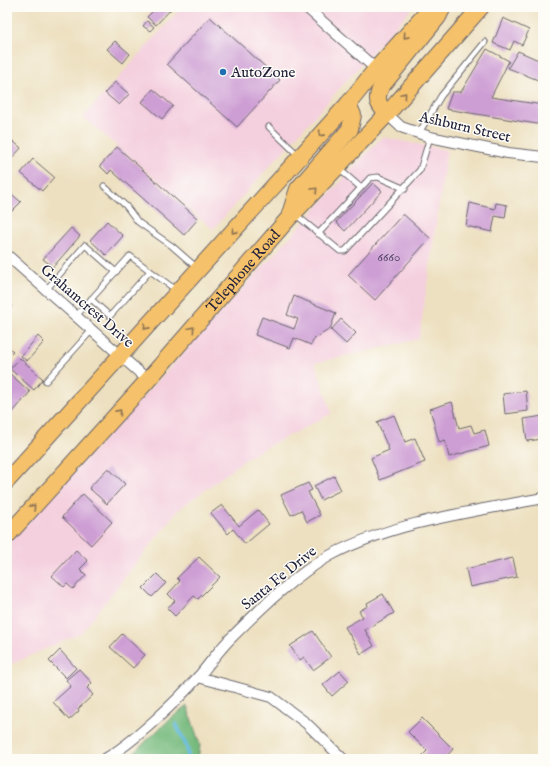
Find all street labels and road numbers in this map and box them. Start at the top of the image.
street label: Ashburn Street [416,107,513,147]
street label: Telephone Road [202,225,285,316]
street label: Grahamcrest Drive [36,260,138,352]
street label: Santa Fe Drive [237,542,321,614]

